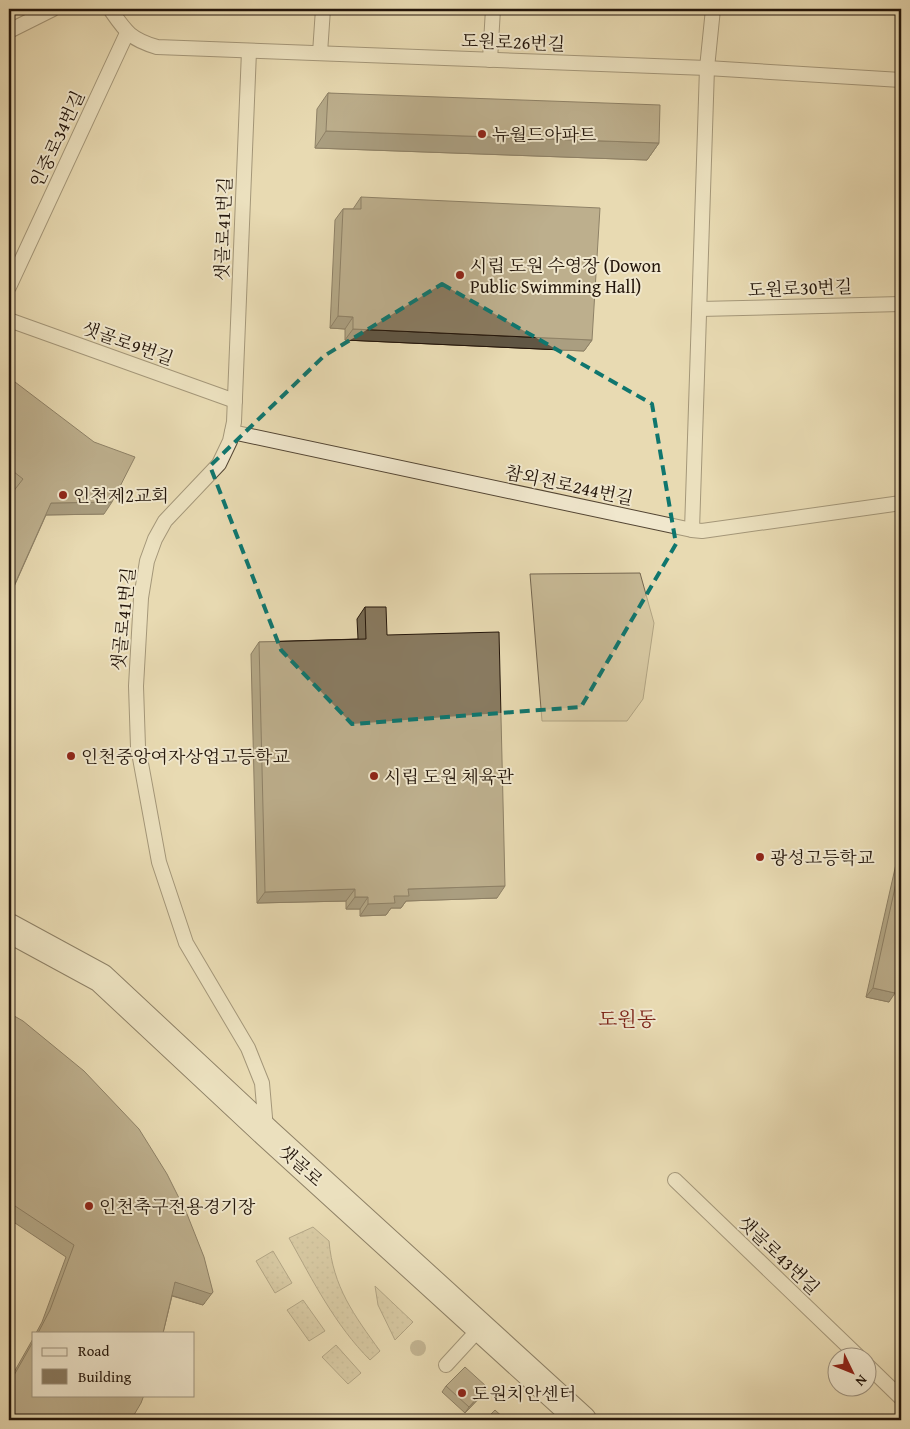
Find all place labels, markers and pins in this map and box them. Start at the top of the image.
place label: 뉴월드아파트 [492,121,597,148]
marker: 뉴월드아파트 [476,128,488,140]
place label: 시립 도원 수영장 (Dowon Public Swimming Hall) [470,252,661,300]
marker: 시립 도원 수영장 (Dowon Public Swimming Hall) [454,269,466,281]
place label: 인천제2교회 [73,482,169,509]
marker: 인천제2교회 [57,489,69,501]
place label: 인천중앙여자상업고등학교 [81,743,290,770]
marker: 인천중앙여자상업고등학교 [65,750,77,762]
place label: 시립 도원 체육관 [384,763,514,790]
marker: 시립 도원 체육관 [368,770,380,782]
place label: 광성고등학교 [770,844,875,871]
marker: 광성고등학교 [754,851,766,863]
place label: 인천축구전용경기장 [99,1193,256,1220]
marker: 인천축구전용경기장 [83,1200,95,1212]
place label: 도원치안센터 [472,1380,576,1407]
marker: 도원치안센터 [456,1387,468,1399]

